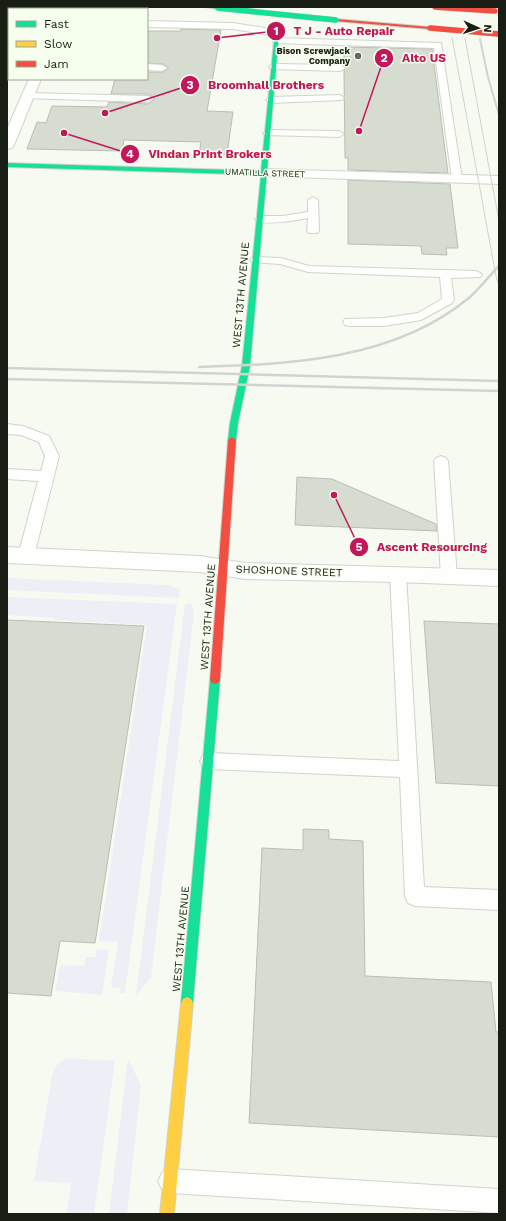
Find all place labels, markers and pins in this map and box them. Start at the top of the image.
callout: T J - Auto Repair [266,19,403,43]
place label: Bison Screwjack Company [277,46,351,66]
callout: Alto US [374,46,454,70]
marker: Bison Screwjack Company [353,51,363,61]
callout: Broomhall Brothers [180,73,332,97]
callout: Vindan Print Brokers [120,142,280,166]
callout: Ascent Resourcing [349,535,495,559]

